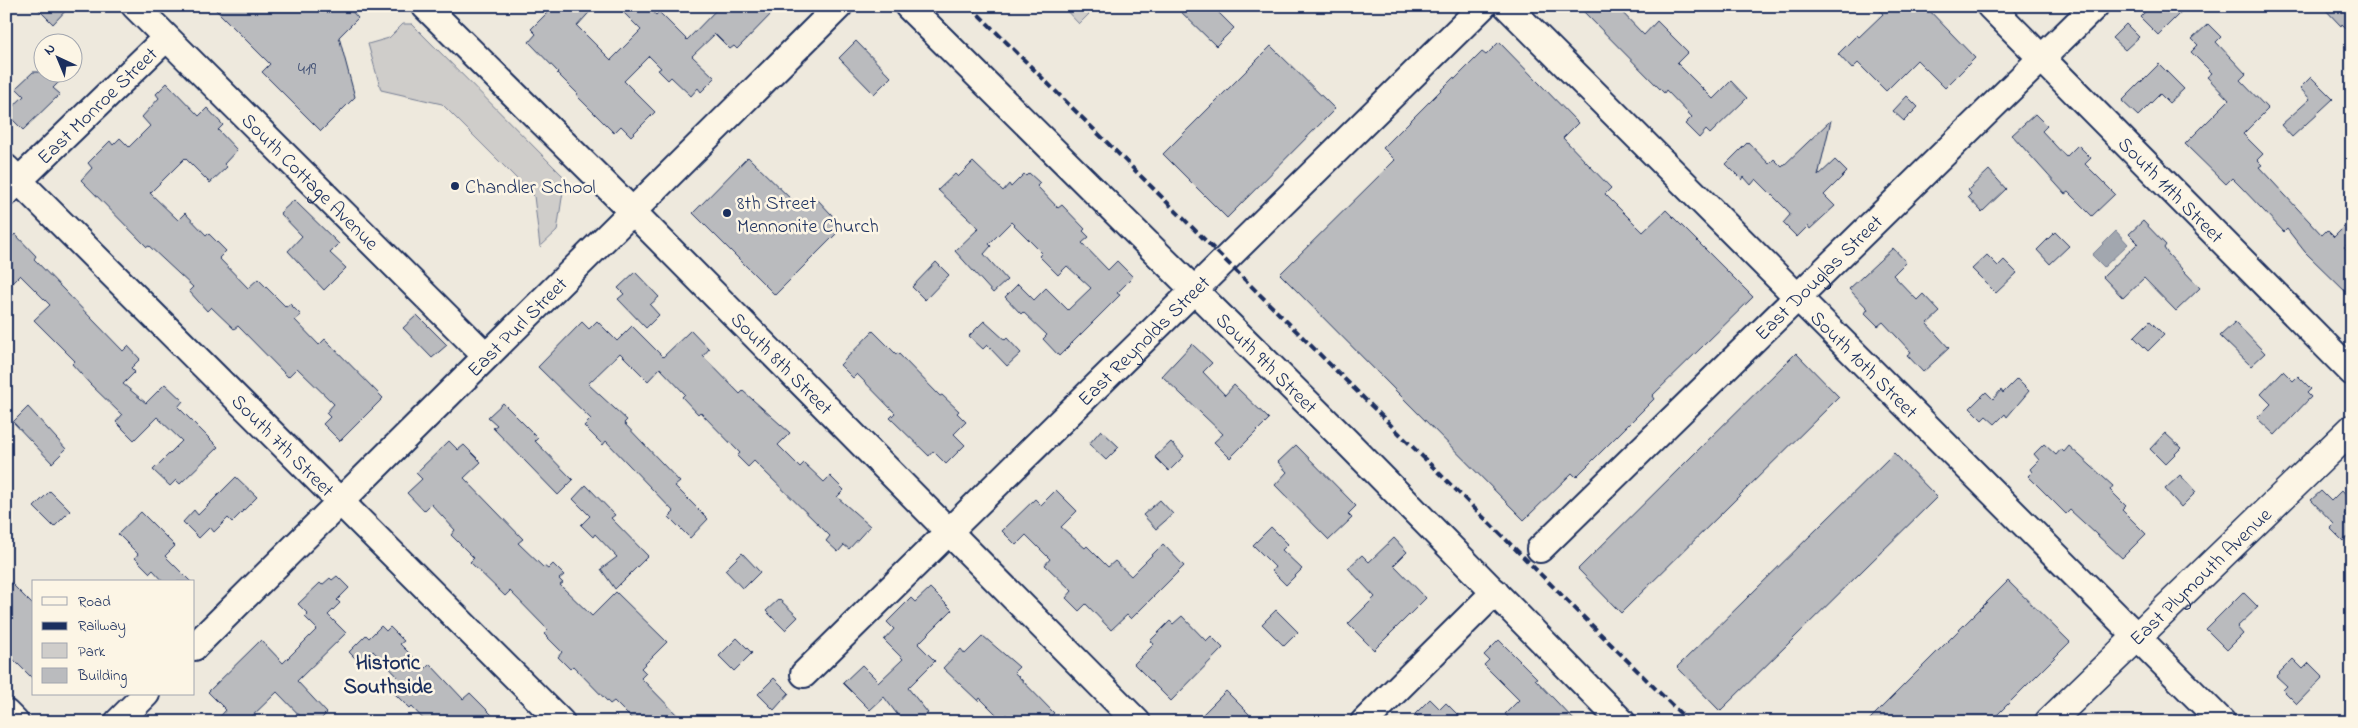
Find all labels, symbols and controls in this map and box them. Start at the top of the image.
north arrow [32,32,82,82]
text: N [39,39,61,61]
street label: East Monroe Street [32,41,166,172]
house number: 419 [298,57,317,83]
street label: South Cottage Avenue [233,108,384,258]
street label: South 11th Street [2110,131,2229,251]
place label: Chandler School [465,174,596,203]
marker: Chandler School [449,180,461,192]
place label: 8th Street Mennonite Church [737,190,879,242]
marker: 8th Street Mennonite Church [721,207,733,219]
street label: East Douglas Street [1749,209,1891,348]
street label: East Reynolds Street [1072,270,1218,414]
street label: East Purl Street [462,271,576,385]
street label: South 10th Street [1802,305,1924,427]
street label: South 8th Street [723,307,838,423]
street label: South 9th Street [1208,307,1323,422]
street label: South 7th Street [223,388,340,505]
street label: East Plymouth Avenue [2124,502,2279,654]
legend [32,580,195,696]
text: Road [78,591,111,613]
text: Railway [78,615,126,638]
text: Park [78,641,106,663]
district label: Historic Southside [343,649,433,703]
text: Building [77,665,127,688]

